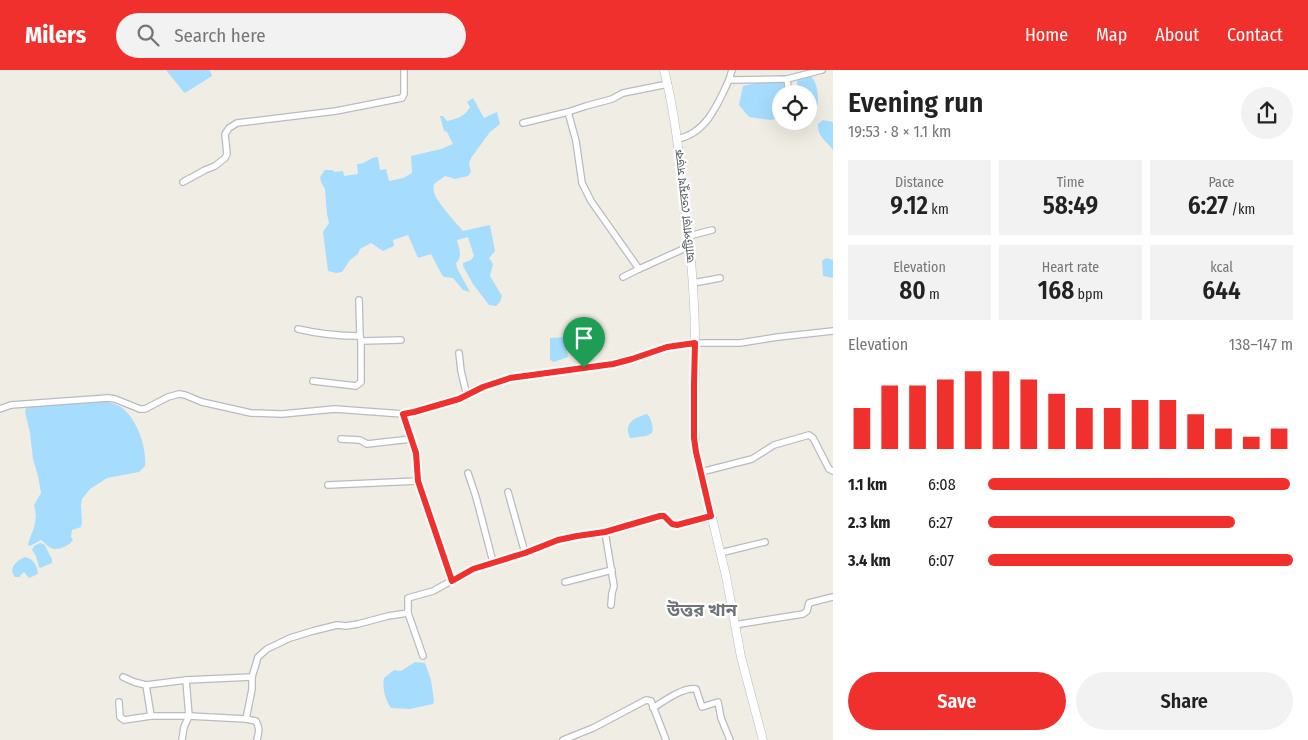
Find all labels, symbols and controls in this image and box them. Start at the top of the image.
search box [116,13,466,58]
text: Milers [25,21,86,49]
icon: search [134,21,162,49]
text: Search here [174,24,266,47]
text: Home [1025,24,1068,46]
text: Map [1096,24,1127,46]
text: About [1155,24,1199,46]
text: Contact [1227,24,1283,46]
map controls [772,85,817,130]
button: locate [772,85,817,130]
text: Evening run [848,86,983,119]
button: share [1241,87,1293,139]
text: 19:53 · 8 × 1.1 km [848,122,951,141]
street label: আটিপাড়া তেরমুখ সড়ক [671,148,699,264]
text: Distance [895,174,944,191]
text: Time [1057,174,1084,191]
text: Pace [1208,174,1235,191]
text: 9.12 [890,191,928,221]
text: 58:49 [1043,191,1098,221]
text: 6:27 [1188,191,1228,221]
text: km [928,201,949,218]
text: /km [1228,201,1255,218]
text: Elevation [893,259,946,276]
text: Heart rate [1042,259,1099,276]
text: kcal [1210,259,1233,276]
text: 80 [899,276,926,306]
text: 168 [1038,276,1074,306]
text: 644 [1202,276,1241,306]
text: m [926,286,940,303]
text: bpm [1074,286,1103,303]
pin [563,317,605,368]
icon: arrive [570,324,598,352]
text: Elevation [848,335,908,354]
text: 138–147 m [1229,335,1293,354]
text: 1.1 km [848,475,887,494]
text: 6:08 [928,475,956,494]
text: 2.3 km [848,513,891,532]
text: 6:27 [928,513,953,532]
text: 3.4 km [848,551,891,570]
text: 6:07 [928,551,954,570]
district label: উত্তর খান [666,599,738,621]
button: Save [848,672,1066,730]
button: Share [1076,672,1293,730]

